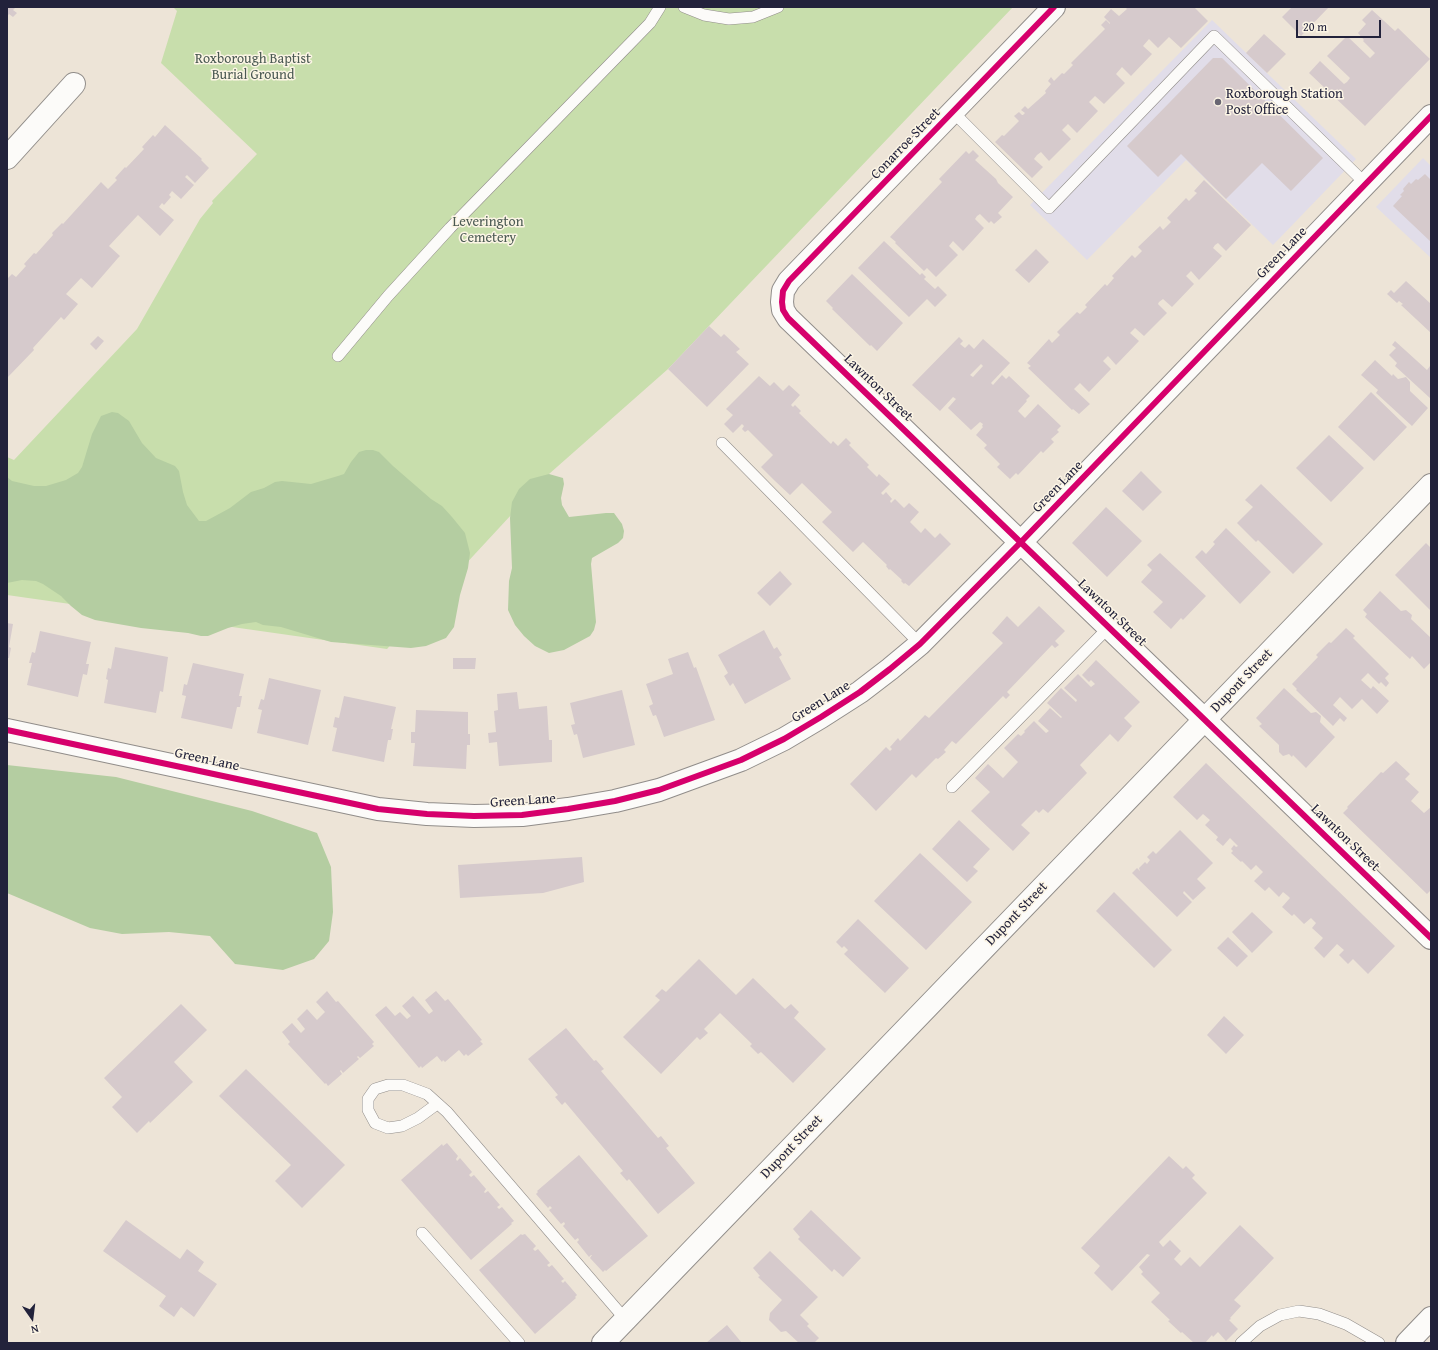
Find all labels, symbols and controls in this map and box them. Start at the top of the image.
scale bar [1298,12,1383,38]
text: 20 m [1303,18,1327,35]
park label: Roxborough Baptist Burial Ground [195,51,311,84]
place label: Roxborough Station Post Office [1226,86,1343,118]
marker: Roxborough Station Post Office [1213,97,1223,107]
street label: Conarroe Street [868,105,944,183]
park label: Leverington Cemetery [452,214,524,246]
street label: Green Lane [1253,224,1311,282]
street label: Lawnton Street [840,351,916,425]
street label: Green Lane [1029,458,1087,516]
street label: Lawnton Street [1074,576,1150,650]
street label: Dupont Street [1207,646,1277,716]
street label: Green Lane [789,677,853,727]
street label: Green Lane [173,745,241,775]
street label: Green Lane [490,790,556,812]
street label: Lawnton Street [1307,801,1383,875]
street label: Dupont Street [982,879,1052,949]
street label: Dupont Street [757,1112,827,1182]
north arrow [12,1298,52,1338]
text: N [29,1321,40,1338]

